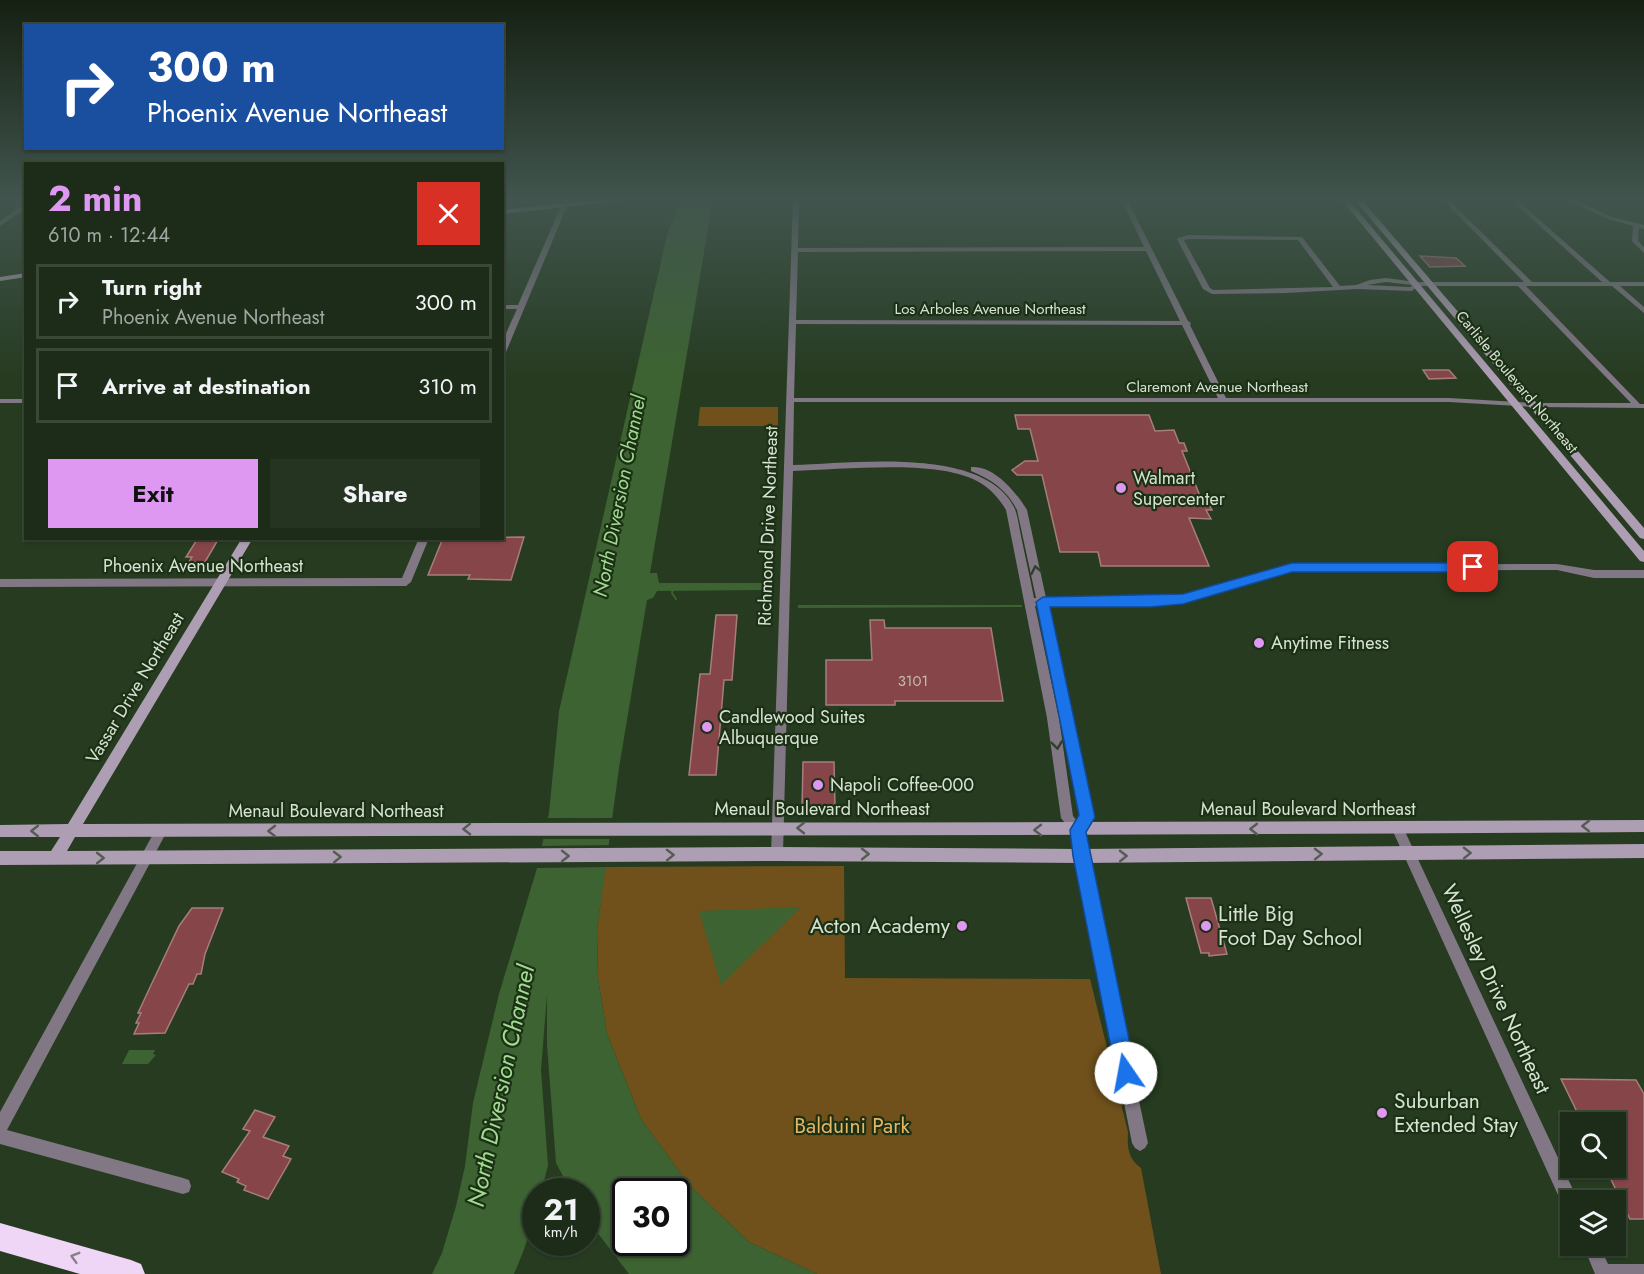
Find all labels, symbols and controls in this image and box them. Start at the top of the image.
text: 300 m [147,37,276,98]
icon: right [48,48,126,126]
text: Phoenix Avenue Northeast [147,93,447,132]
text: 2 min [48,172,143,224]
button: close [417,182,480,245]
text: 610 m · 12:44 [48,221,170,250]
text: Turn right [102,271,202,303]
icon: right [51,285,84,318]
text: 300 m [415,286,477,318]
street label: Los Arboles Avenue Northeast [894,298,1086,320]
text: Phoenix Avenue Northeast [102,303,324,332]
street label: Carlisle Boulevard Northeast [1451,306,1584,458]
icon: arrive [51,369,84,402]
text: Arrive at destination [102,370,311,402]
text: 310 m [418,370,477,402]
street label: Claremont Avenue Northeast [1126,376,1308,398]
water label: North Diversion Channel [586,391,654,600]
street label: Richmond Drive Northeast [752,425,785,627]
button: Exit [48,459,258,528]
button: Share [270,459,480,528]
place label: Walmart Supercenter [1133,465,1226,512]
marker: Walmart Supercenter [1114,481,1128,495]
pin [1447,541,1498,592]
icon: arrive [1456,550,1489,583]
street label: Phoenix Avenue Northeast [103,553,304,579]
one-way arrow [1030,565,1043,575]
street label: Vassar Drive Northeast [80,607,191,768]
place label: Anytime Fitness [1271,630,1389,656]
marker: Anytime Fitness [1252,636,1266,650]
house number: 3101 [898,670,928,692]
place label: Candlewood Suites Albuquerque [719,704,865,751]
marker: Candlewood Suites Albuquerque [700,720,714,734]
one-way arrow [1050,741,1063,750]
place label: Napoli Coffee-000 [830,772,974,798]
marker: Napoli Coffee-000 [811,778,825,792]
street label: Menaul Boulevard Northeast [714,796,930,822]
street label: Menaul Boulevard Northeast [1200,796,1416,822]
street label: Menaul Boulevard Northeast [228,798,444,824]
one-way arrow [1581,820,1590,832]
one-way arrow [797,822,806,834]
one-way arrow [1250,822,1259,835]
one-way arrow [462,823,471,835]
one-way arrow [1034,824,1043,836]
one-way arrow [30,825,39,837]
one-way arrow [267,825,276,837]
one-way arrow [1462,847,1471,859]
one-way arrow [861,848,870,861]
one-way arrow [1314,848,1323,860]
one-way arrow [666,849,675,861]
one-way arrow [561,850,570,862]
one-way arrow [1119,850,1128,862]
one-way arrow [333,851,342,863]
one-way arrow [96,852,105,864]
street label: Wellesley Drive Northeast [1434,879,1558,1099]
place label: Little Big Foot Day School [1218,899,1362,953]
place label: Acton Academy [810,911,951,941]
marker: Acton Academy [955,919,969,933]
marker: Little Big Foot Day School [1199,919,1213,933]
water label: North Diversion Channel [458,960,544,1210]
position arrow [1094,1041,1158,1105]
place label: Suburban Extended Stay [1394,1086,1519,1140]
marker: Suburban Extended Stay [1375,1106,1389,1120]
park label: Balduini Park [794,1111,910,1141]
map controls [1560,1112,1626,1256]
button: search [1560,1112,1626,1178]
speed limit sign: 30 [612,1178,690,1256]
text: 21 [544,1188,578,1231]
button: layers [1560,1190,1626,1256]
text: km/h [544,1221,578,1243]
one-way arrow [70,1252,81,1264]

